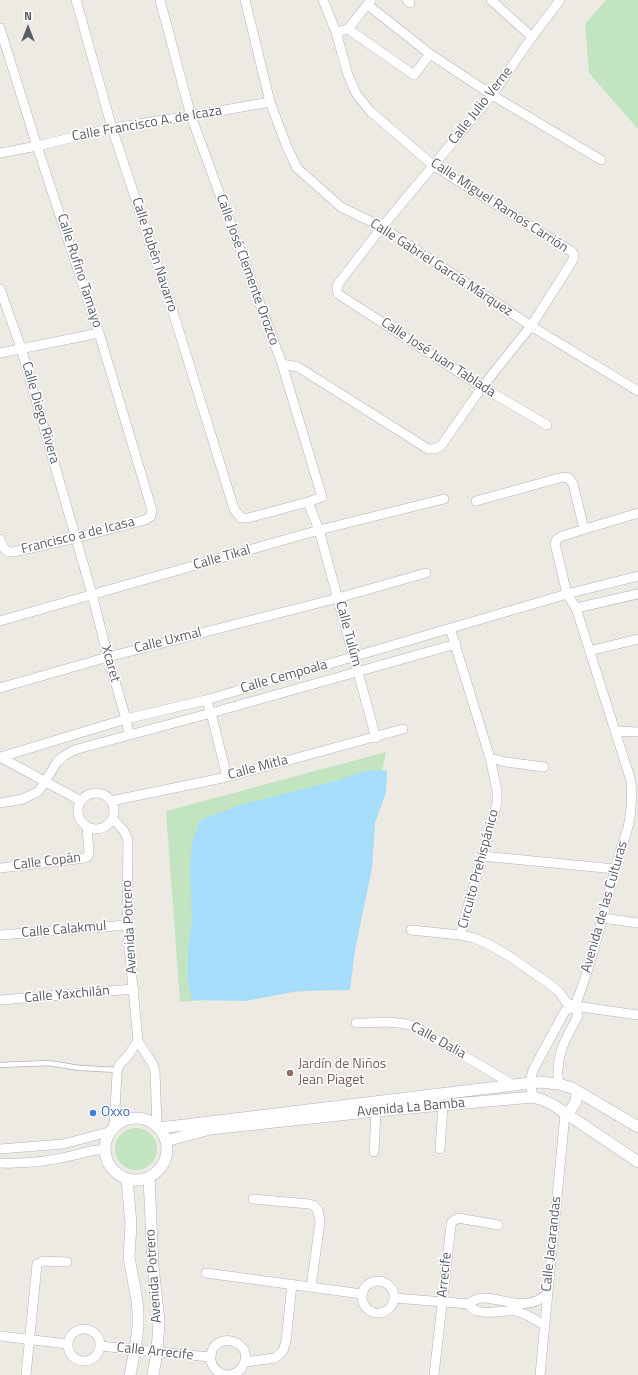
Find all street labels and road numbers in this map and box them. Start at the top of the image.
street label: Calle Julio Verne [446,64,516,148]
street label: Calle Francisco A. de Icaza [71,103,223,145]
street label: Calle Miguel Ramos Carrión [427,155,571,257]
street label: Calle José Clemente Orozco [212,192,282,348]
street label: Calle Rubén Navarro [128,196,180,314]
street label: Calle Rufino Tamayo [53,212,105,330]
street label: Calle Gabriel García Márquez [366,216,516,320]
street label: Calle José Juan Tablada [377,315,499,401]
street label: Calle Diego Rivera [17,360,63,466]
street label: Francisco a de Icasa [20,514,136,558]
street label: Calle Tikal [192,542,252,574]
street label: Calle Tulúm [331,599,365,669]
street label: Calle Uxmal [133,625,203,657]
street label: Xcaret [97,644,123,684]
street label: Calle Cempoala [239,657,329,697]
street label: Calle Mitla [226,752,290,784]
street label: Circuito Prehispánico [455,807,503,931]
street label: Avenida de las Culturas [578,839,632,975]
street label: Calle Copán [12,850,82,874]
street label: Avenida Potrero [119,880,141,974]
street label: Calle Calakmul [21,918,107,942]
street label: Calle Yaxchilán [24,983,110,1007]
street label: Calle Dalia [407,1019,469,1063]
street label: Avenida La Bamba [356,1095,466,1121]
street label: Calle Jacarandas [539,1196,565,1292]
street label: Avenida Potrero [142,1228,166,1324]
street label: Arrecife [434,1251,456,1299]
street label: Calle Arrecife [116,1340,194,1364]

